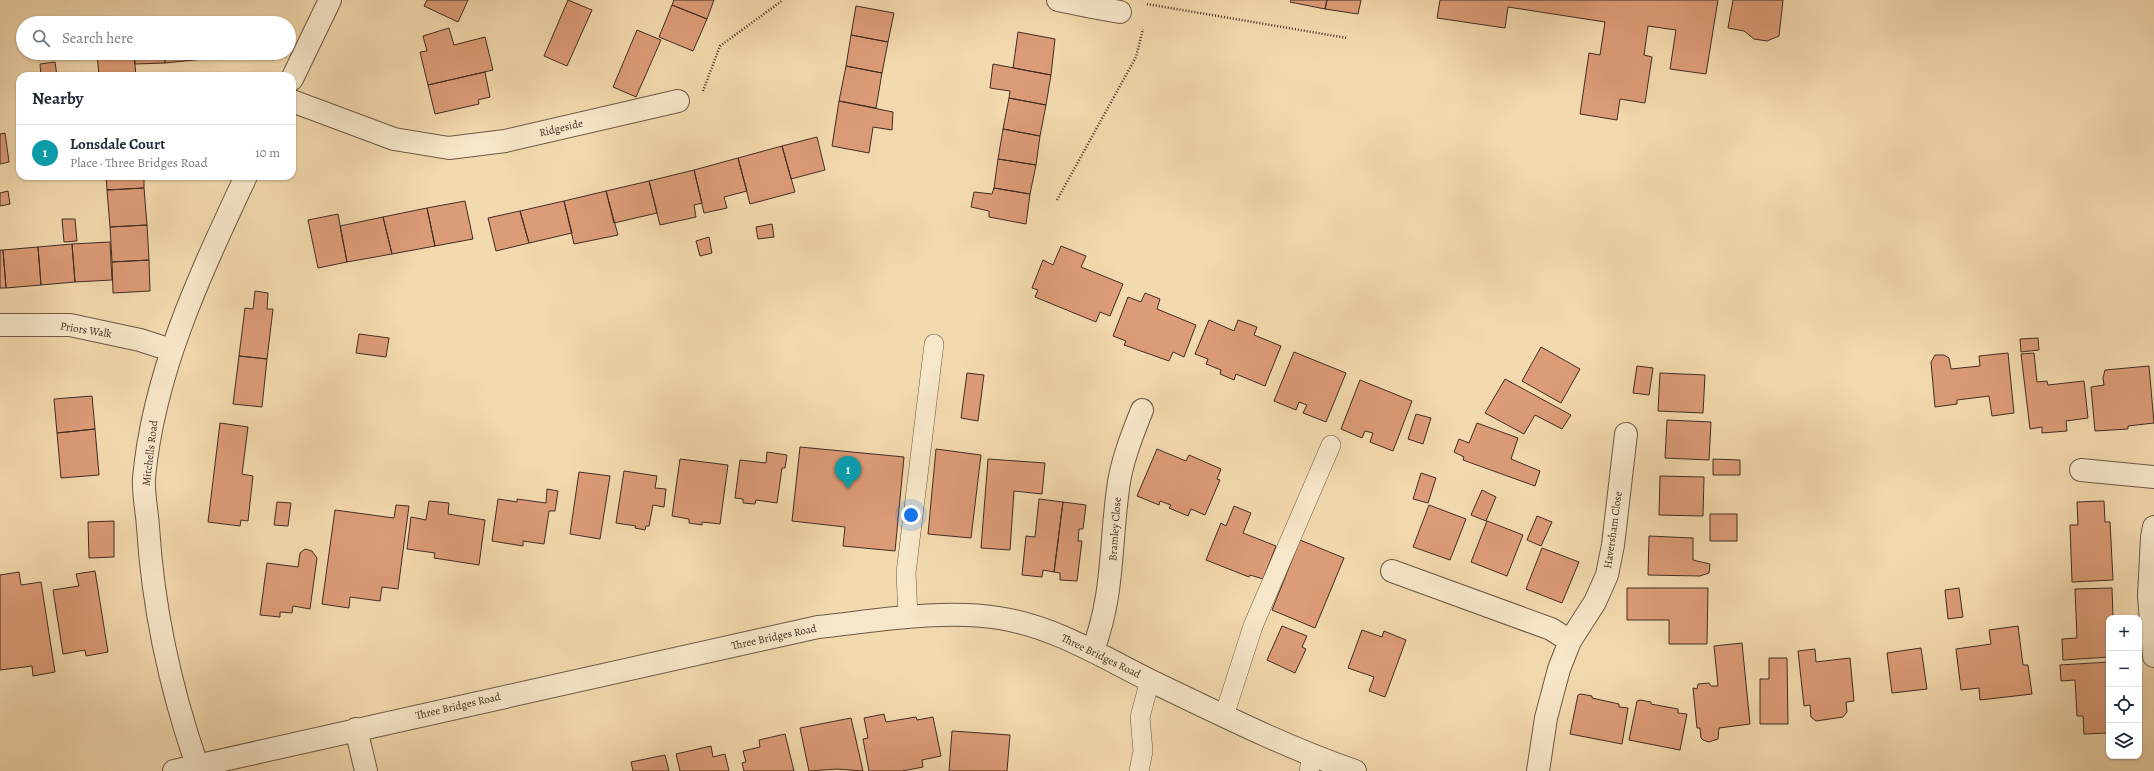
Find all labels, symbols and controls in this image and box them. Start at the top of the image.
search box [16,16,296,60]
icon: search [30,27,52,49]
text: Search here [62,28,133,48]
text: Nearby [32,87,83,110]
street label: Ridgeside [538,116,584,140]
text: Lonsdale Court [70,134,165,154]
text: 1 [43,144,47,161]
text: 10 m [255,144,280,161]
text: Place · Three Bridges Road [70,154,208,171]
street label: Priors Walk [59,319,113,342]
street label: Mitchells Road [139,419,161,487]
pin: 1 [835,456,861,489]
street label: Haversham Close [1600,490,1626,570]
street label: Bramley Close [1105,497,1125,561]
your location [901,505,921,525]
map controls [2106,615,2142,759]
button: + [2106,615,2142,651]
street label: Three Bridges Road [730,621,818,653]
street label: Three Bridges Road [1059,630,1143,682]
button: − [2106,651,2142,687]
button: locate [2106,687,2142,723]
street label: Three Bridges Road [414,689,502,723]
button: layers [2106,723,2142,759]

